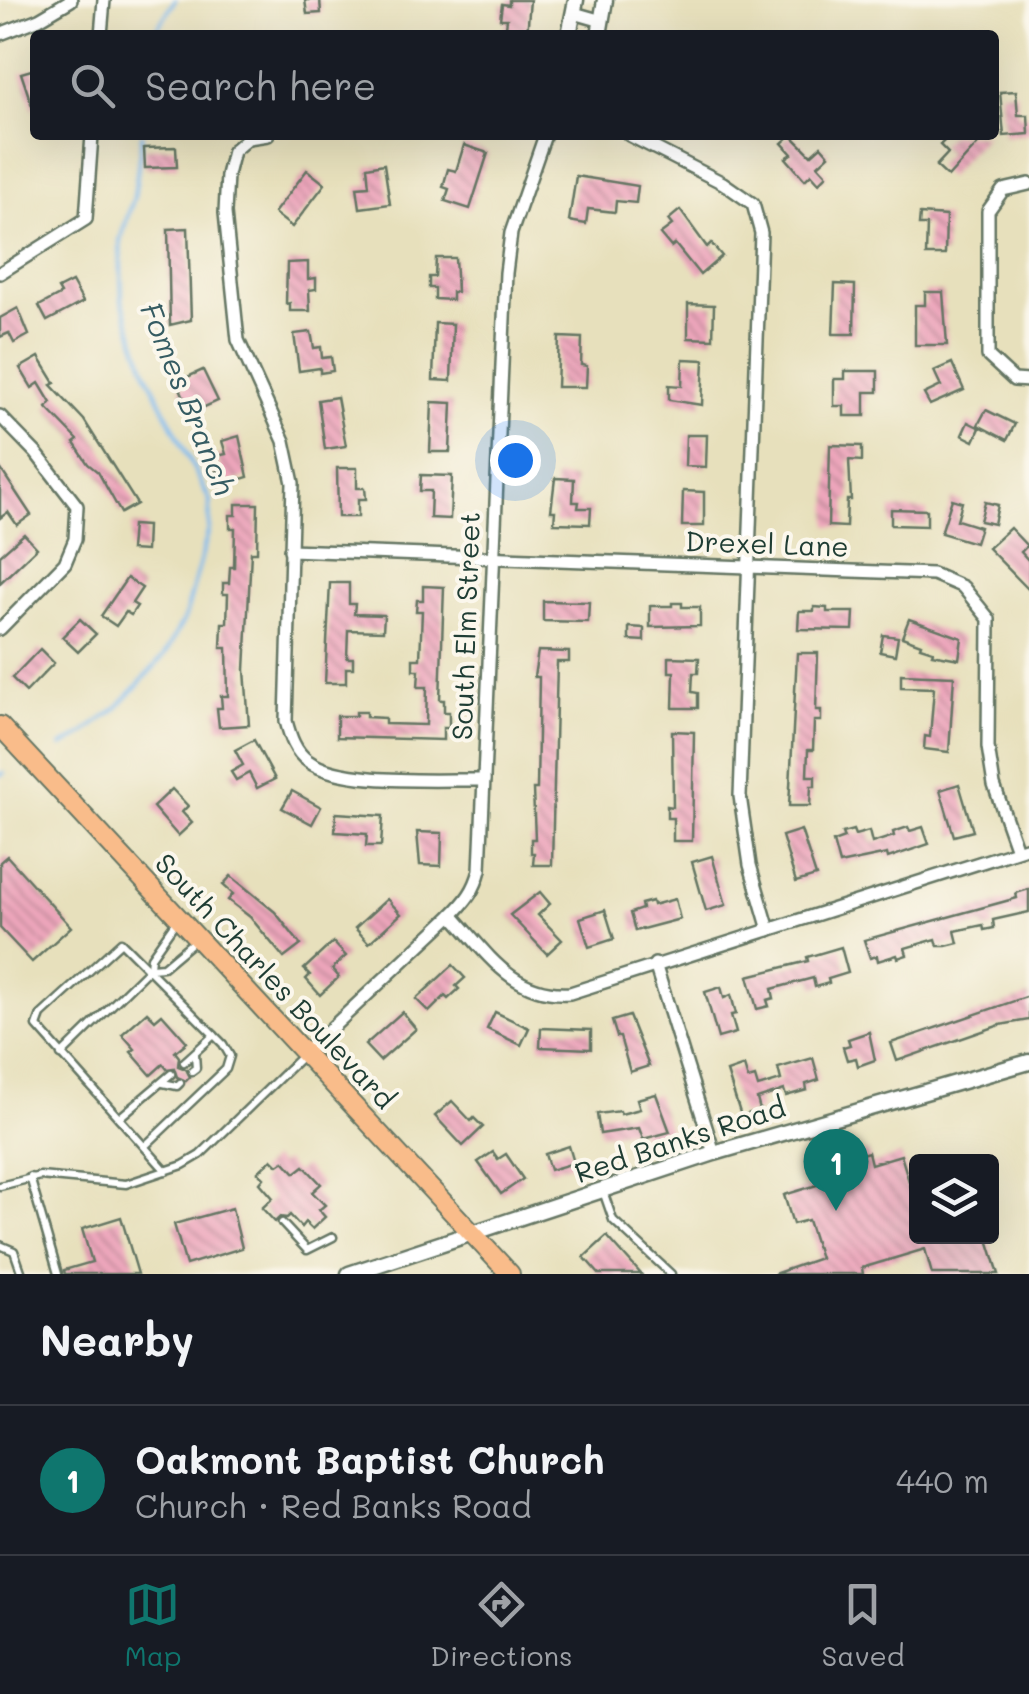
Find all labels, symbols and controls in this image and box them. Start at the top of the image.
search box [30,30,999,140]
icon: search [65,58,120,113]
text: Search here [145,60,376,110]
water label: Fomes Branch [132,296,246,501]
your location [490,435,541,486]
street label: South Elm Street [443,511,487,741]
street label: Drexel Lane [685,522,849,564]
street label: South Charles Boulevard [148,845,404,1116]
street label: Red Banks Road [570,1088,790,1190]
pin: 1 [804,1128,868,1211]
map controls [909,1154,999,1244]
button: layers [909,1154,999,1244]
text: Nearby [40,1312,194,1367]
text: Oakmont Baptist Church [135,1434,604,1484]
text: 1 [65,1459,80,1501]
text: 440 m [896,1459,989,1501]
text: Church · Red Banks Road [135,1484,532,1526]
tab: Map [124,1577,181,1673]
tab: Directions [430,1577,573,1673]
tab: Saved [821,1577,905,1673]

